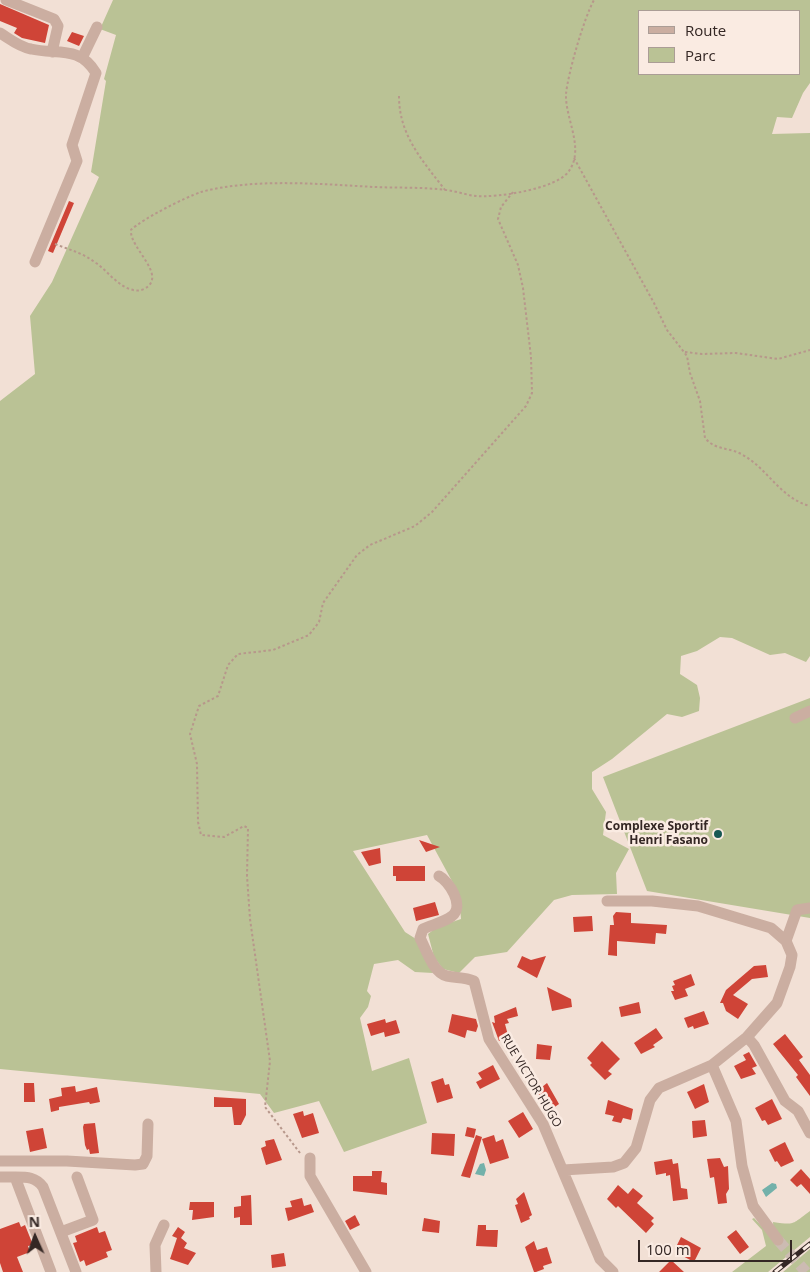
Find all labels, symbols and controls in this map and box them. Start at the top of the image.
legend [638,10,800,75]
text: Route [685,20,726,40]
text: Parc [685,45,716,65]
place label: Complexe Sportif Henri Fasano [605,820,708,848]
marker: Complexe Sportif Henri Fasano [712,828,724,840]
street label: RUE VICTOR HUGO [497,1032,565,1130]
north arrow [10,1212,60,1262]
text: N [28,1212,40,1231]
scale bar [640,1230,794,1262]
text: 100 m [646,1239,690,1259]

